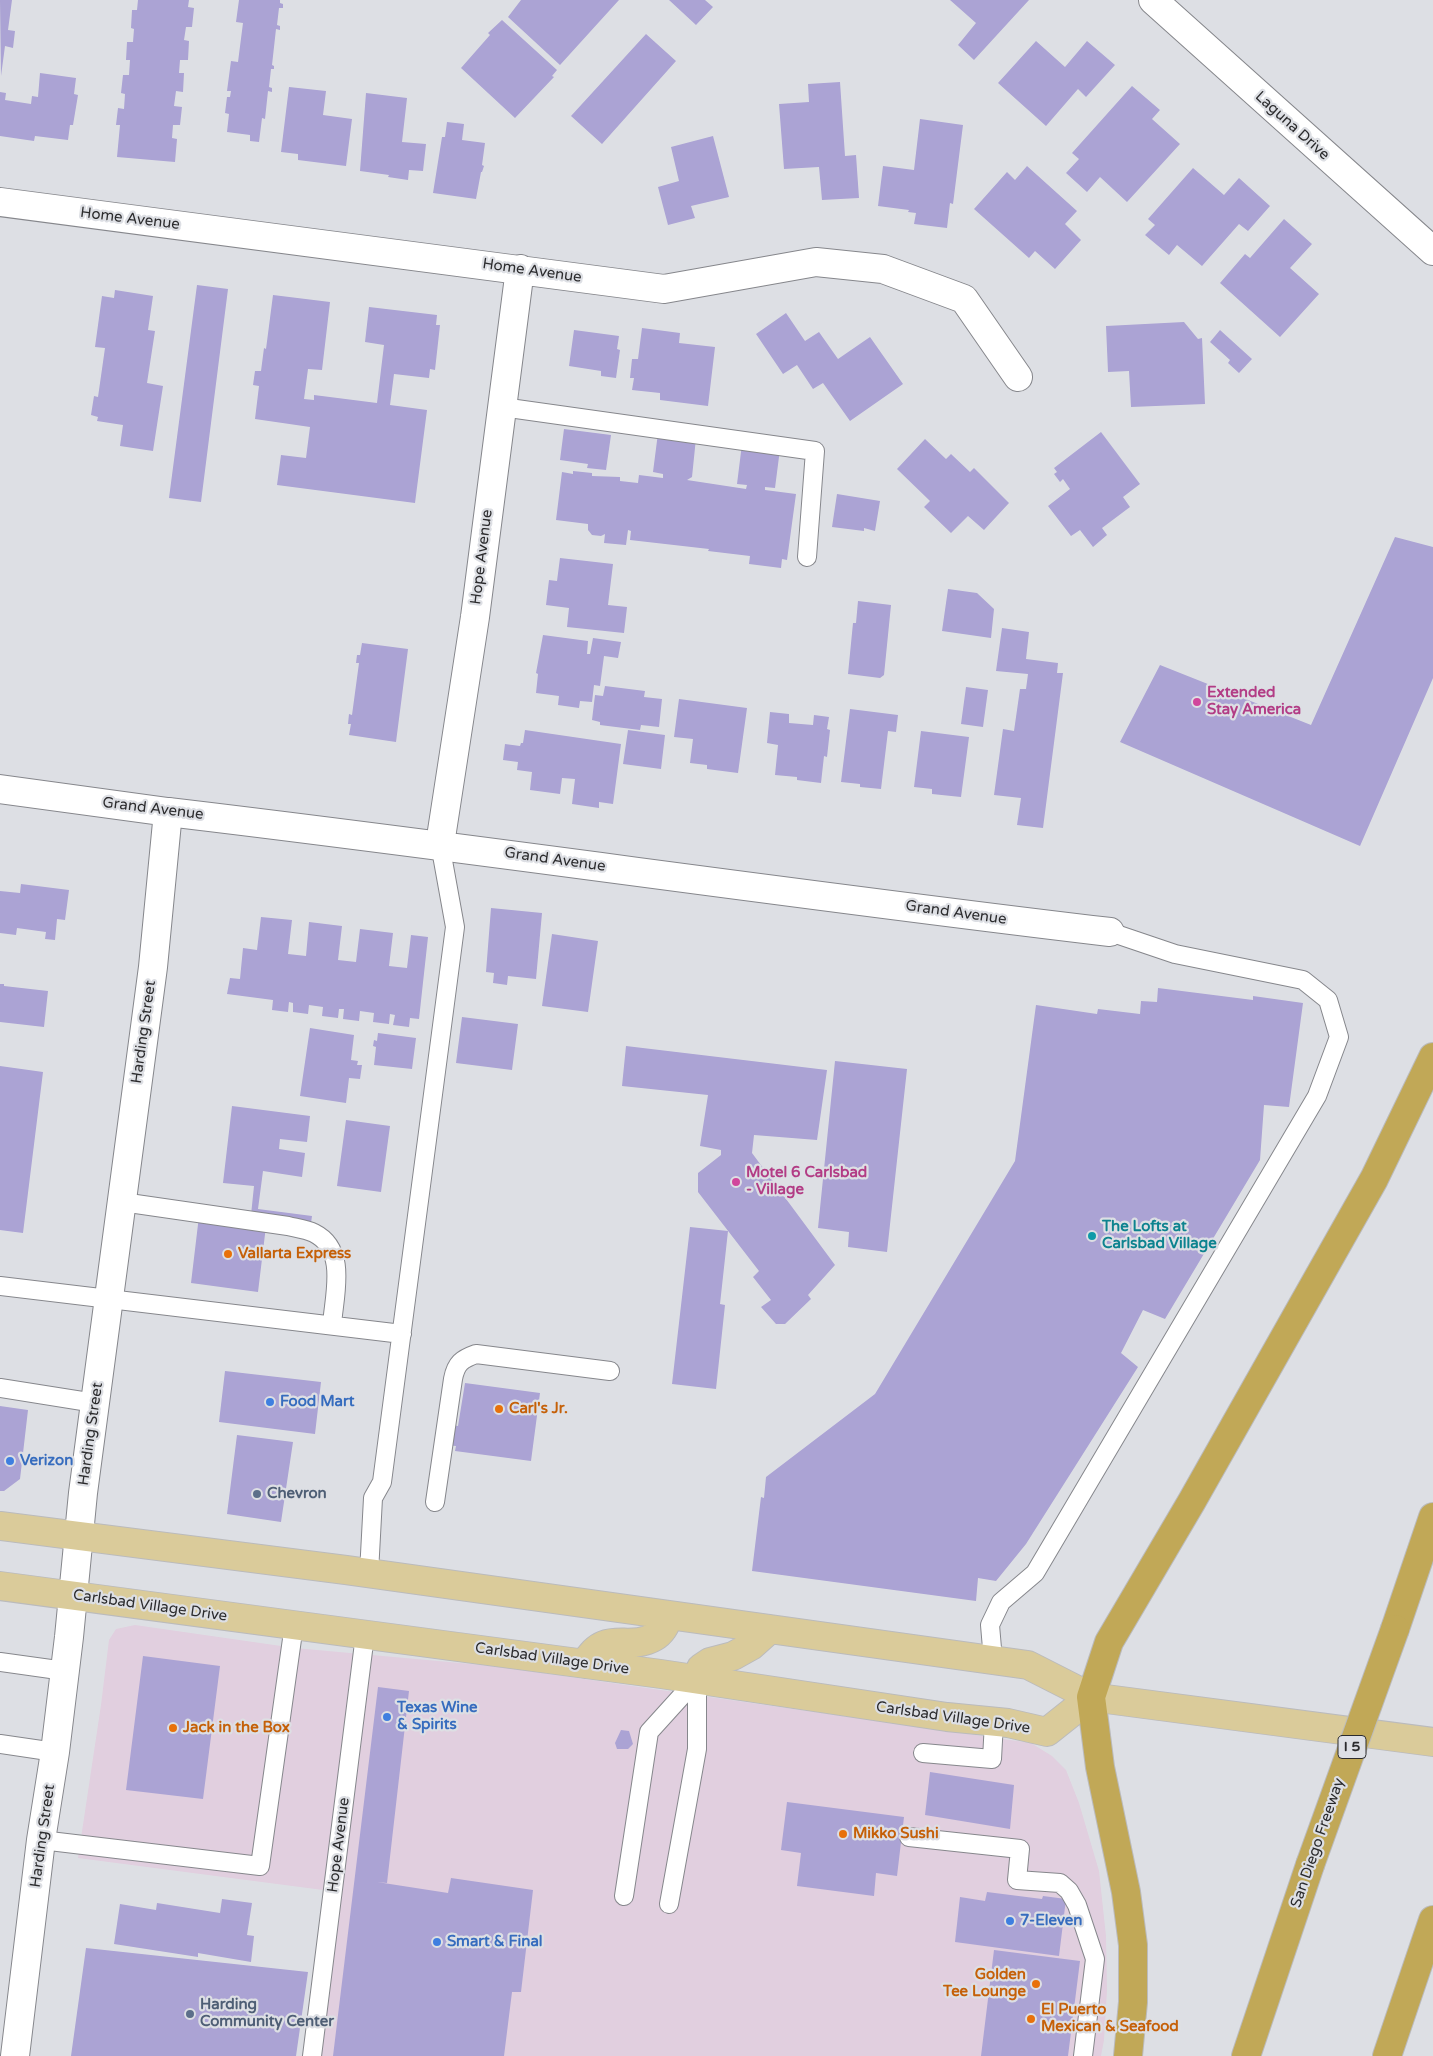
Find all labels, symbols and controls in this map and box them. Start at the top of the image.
street label: Laguna Drive [1251,88,1333,164]
street label: Home Avenue [79,204,181,234]
street label: Home Avenue [481,255,583,287]
street label: Hope Avenue [467,508,497,606]
place label: Extended Stay America [1207,684,1301,719]
marker: Extended Stay America [1191,696,1203,708]
street label: Grand Avenue [101,794,205,824]
street label: Grand Avenue [503,844,607,876]
street label: Grand Avenue [904,897,1008,929]
street label: Harding Street [128,979,160,1085]
place label: Motel 6 Carlsbad - Village [746,1164,867,1199]
marker: Motel 6 Carlsbad - Village [730,1176,742,1188]
place label: The Lofts at Carlsbad Village [1102,1218,1217,1253]
marker: The Lofts at Carlsbad Village [1086,1230,1098,1242]
place label: Vallarta Express [238,1245,351,1263]
marker: Vallarta Express [222,1248,234,1260]
street label: Harding Street [75,1381,107,1487]
place label: Food Mart [280,1393,355,1411]
marker: Food Mart [264,1396,276,1408]
place label: Carl's Jr. [509,1400,568,1418]
marker: Carl's Jr. [493,1403,505,1415]
place label: Verizon [20,1452,73,1470]
marker: Verizon [4,1455,16,1467]
place label: Chevron [267,1485,327,1503]
marker: Chevron [251,1488,263,1500]
street label: Carlsbad Village Drive [72,1586,228,1626]
street label: Carlsbad Village Drive [474,1639,630,1679]
street label: Carlsbad Village Drive [875,1698,1031,1738]
place label: Texas Wine & Spirits [397,1699,478,1734]
marker: Texas Wine & Spirits [381,1711,393,1723]
place label: Jack in the Box [183,1719,290,1737]
marker: Jack in the Box [167,1722,179,1734]
road number: I 5 [1338,1735,1366,1758]
street label: San Diego Freeway [1287,1776,1349,1910]
street label: Harding Street [27,1783,59,1889]
street label: Hope Avenue [324,1796,354,1894]
place label: Mikko Sushi [853,1825,939,1843]
marker: Mikko Sushi [837,1828,849,1840]
place label: 7-Eleven [1020,1912,1082,1930]
marker: 7-Eleven [1004,1915,1016,1927]
place label: Smart & Final [447,1933,543,1951]
marker: Smart & Final [431,1936,443,1948]
place label: Golden Tee Lounge [943,1966,1026,2001]
marker: Golden Tee Lounge [1030,1978,1042,1990]
place label: Harding Community Center [200,1996,334,2031]
place label: El Puerto Mexican & Seafood [1041,2001,1179,2036]
marker: Harding Community Center [184,2008,196,2020]
marker: El Puerto Mexican & Seafood [1025,2013,1037,2025]

